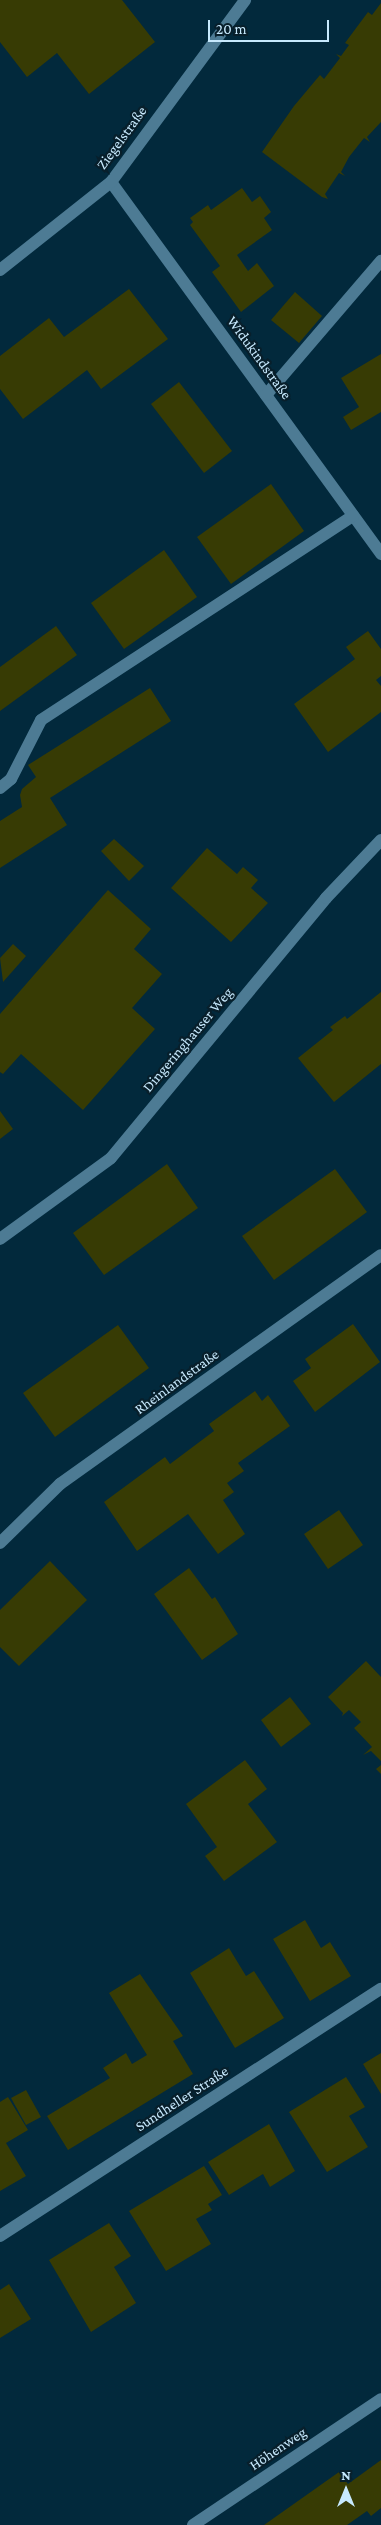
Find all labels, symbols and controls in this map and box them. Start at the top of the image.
scale bar [211,10,332,42]
text: 20 m [216,21,247,37]
street label: Ziegelstraße [93,103,151,173]
street label: Widukindstraße [223,313,295,403]
street label: Dingeringhauser Weg [139,984,237,1096]
street label: Rheinlandstraße [131,1345,223,1419]
street label: Sundheller Straße [132,2062,232,2136]
street label: Höhenweg [246,2423,310,2475]
north arrow [321,2465,371,2515]
text: N [341,2467,351,2483]

